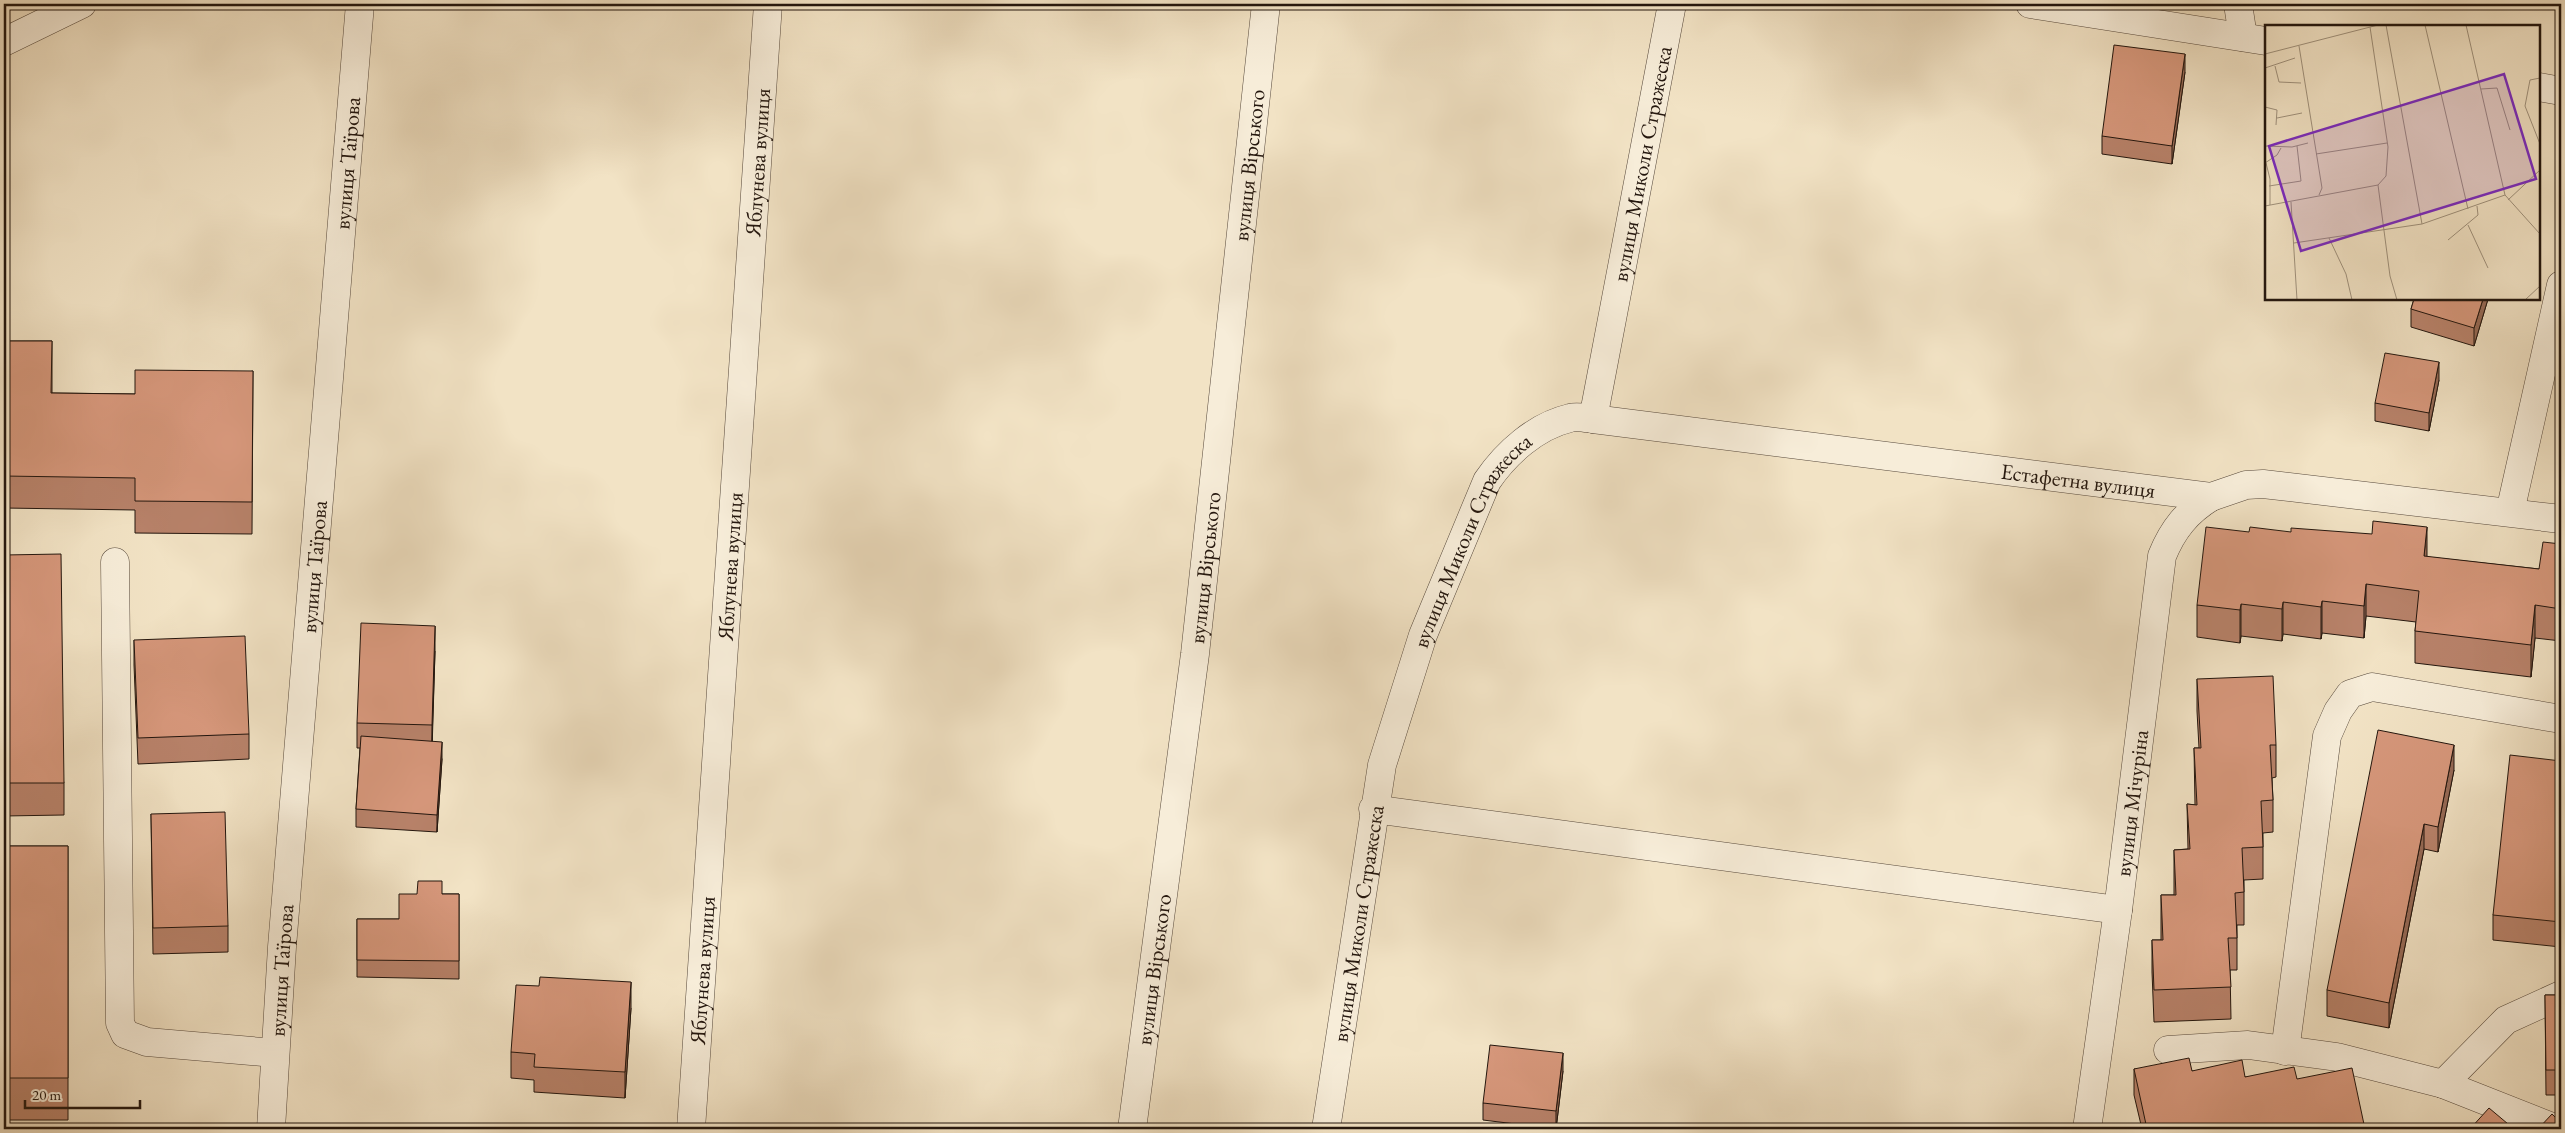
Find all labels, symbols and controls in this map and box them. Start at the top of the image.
inset map [2265,25,2540,300]
street label: вулиця Миколи Стражеска [1605,43,1679,284]
street label: Яблунева вулиця [738,87,777,238]
street label: вулиця Вірського [1226,88,1272,242]
street label: вулиця Таїрова [327,95,367,230]
street label: вулиця Миколи Стражеска [1406,426,1538,651]
street label: Естафетна вулиця [1999,457,2157,505]
street label: вулиця Вірського [1182,490,1228,645]
street label: Яблунева вулиця [710,491,750,642]
street label: вулиця Таїрова [294,499,334,634]
street label: вулиця Мічуріна [2108,728,2155,878]
street label: вулиця Миколи Стражеска [1326,803,1391,1044]
street label: вулиця Вірського [1129,892,1178,1047]
street label: Яблунева вулиця [683,895,722,1047]
street label: вулиця Таїрова [263,903,301,1038]
scale bar [25,1078,140,1110]
text: 20 m [32,1085,61,1104]

